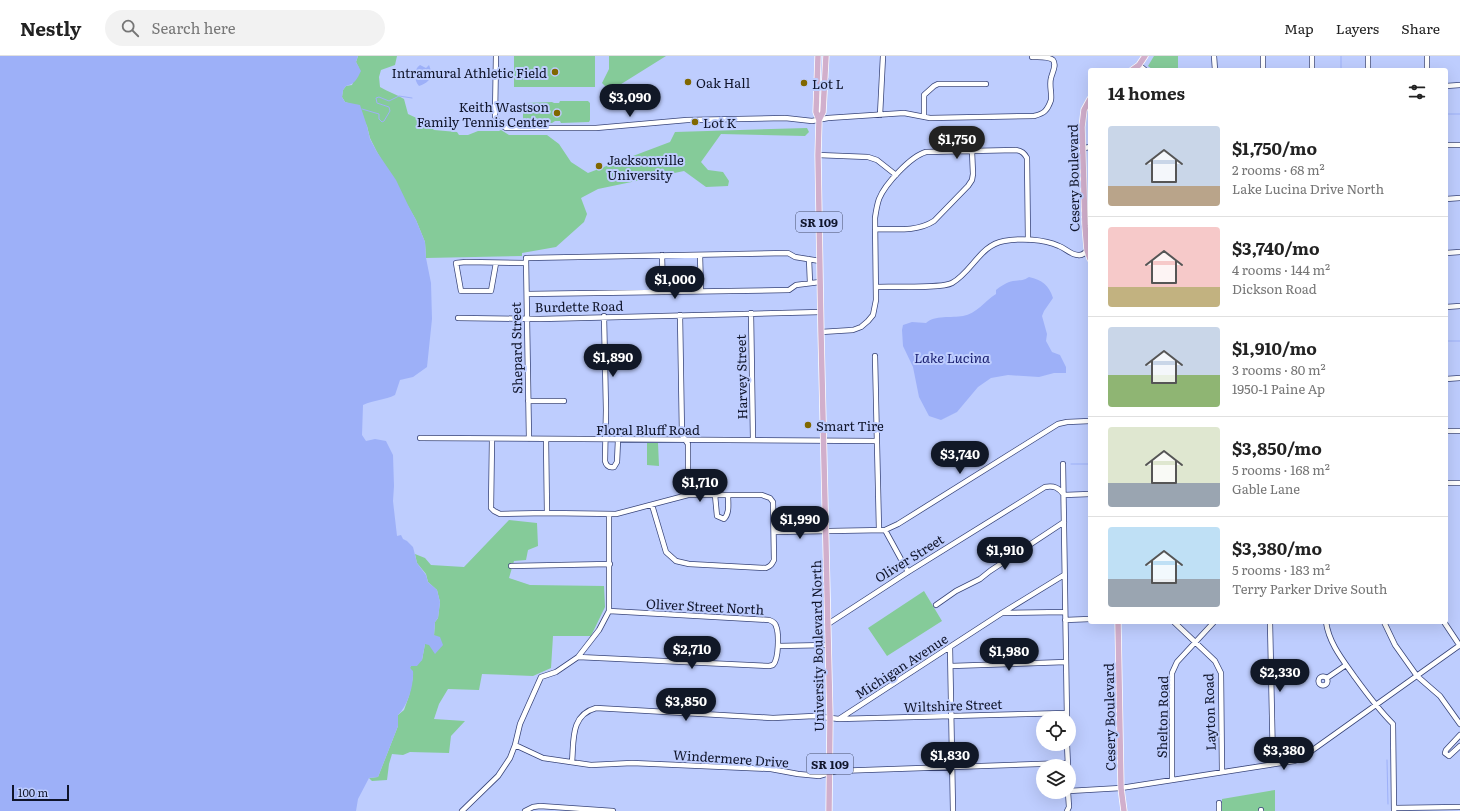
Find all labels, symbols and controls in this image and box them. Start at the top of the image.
search box [105,10,385,46]
text: Nestly [20,14,81,42]
text: Search here [151,16,236,39]
icon: search [119,17,141,39]
text: Map [1284,18,1314,38]
text: Layers [1336,18,1379,38]
text: Share [1401,18,1440,38]
place label: Intramural Athletic Field [392,63,547,82]
marker: Intramural Athletic Field [550,67,560,77]
place label: Oak Hall [696,73,751,92]
place label: Lot L [812,74,844,93]
marker: Oak Hall [683,77,693,87]
marker: Lot L [799,78,809,88]
text: 14 homes [1108,80,1185,105]
icon: filters [1406,81,1428,103]
pin: $3,090 [597,84,663,118]
text: $3,090 [609,87,651,106]
place label: Keith Wastson Family Tennis Center [417,97,550,131]
marker: Keith Wastson Family Tennis Center [552,108,562,118]
place label: Lot K [703,113,737,132]
marker: Lot K [690,117,700,127]
street label: Cesery Boulevard [1063,124,1083,232]
pin: $1,750 [924,126,990,160]
text: $1,750 [938,129,976,148]
text: $1,750/mo [1232,135,1317,160]
icon: home [1140,142,1188,190]
place label: Jacksonville University [607,150,684,184]
text: 2 rooms · 68 m² [1232,160,1325,179]
marker: Jacksonville University [594,161,604,171]
text: Lake Lucina Drive North [1232,179,1384,198]
road number: SR 109 [796,212,842,232]
text: $3,740/mo [1232,235,1320,260]
icon: home [1140,243,1188,291]
text: 4 rooms · 144 m² [1232,260,1330,279]
pin: $1,000 [642,266,708,300]
text: $1,000 [654,269,696,288]
text: Dickson Road [1232,279,1317,298]
street label: Burdette Road [535,296,623,316]
street label: Shepard Street [506,301,526,394]
street label: Harvey Street [731,334,751,420]
text: $1,910/mo [1232,335,1317,360]
icon: home [1140,343,1188,391]
pin: $1,890 [580,344,646,378]
text: $1,890 [593,347,633,366]
water label: Lake Lucina [914,347,990,367]
text: 3 rooms · 80 m² [1232,360,1326,379]
text: 1950-1 Paine Ap [1232,379,1325,398]
place label: Smart Tire [816,416,884,435]
street label: Floral Bluff Road [596,420,700,439]
marker: Smart Tire [803,420,813,430]
text: $3,850/mo [1232,435,1322,460]
pin: $3,740 [927,441,993,475]
icon: home [1140,443,1188,491]
text: $3,740 [940,444,980,463]
text: 5 rooms · 168 m² [1232,460,1330,479]
pin: $1,710 [667,469,733,503]
text: $1,710 [682,472,718,491]
text: Gable Lane [1232,479,1300,498]
pin: $1,990 [767,506,833,540]
text: $1,990 [780,509,820,528]
street label: Oliver Street [871,529,948,587]
text: $3,380/mo [1232,535,1322,560]
pin: $1,910 [972,537,1038,571]
text: $1,910 [986,540,1024,559]
icon: home [1140,543,1188,591]
street label: University Boulevard North [806,560,828,732]
text: 5 rooms · 183 m² [1232,560,1330,579]
text: Terry Parker Drive South [1232,579,1387,598]
street label: Oliver Street North [645,593,765,619]
street label: Michigan Avenue [851,629,951,703]
pin: $2,710 [659,636,725,670]
pin: $1,980 [976,638,1042,672]
text: $2,710 [673,639,711,658]
text: $1,980 [989,641,1029,660]
pin: $2,330 [1247,659,1313,693]
text: $2,330 [1259,662,1301,681]
street label: Cesery Boulevard [1099,663,1119,771]
street label: Layton Road [1198,673,1220,751]
street label: Shelton Road [1152,676,1172,758]
pin: $3,850 [653,688,719,722]
text: $3,850 [665,691,707,710]
street label: Wiltshire Street [903,694,1003,716]
map controls [1036,711,1076,799]
button: locate [1036,711,1076,751]
pin: $3,380 [1251,737,1317,771]
text: $3,380 [1263,740,1305,759]
pin: $1,830 [917,742,983,776]
street label: Windermere Drive [672,744,790,772]
text: $1,830 [930,745,970,764]
road number: SR 109 [807,754,853,774]
button: layers [1036,759,1076,799]
scale bar [12,783,69,802]
text: 100 m [18,784,48,800]

